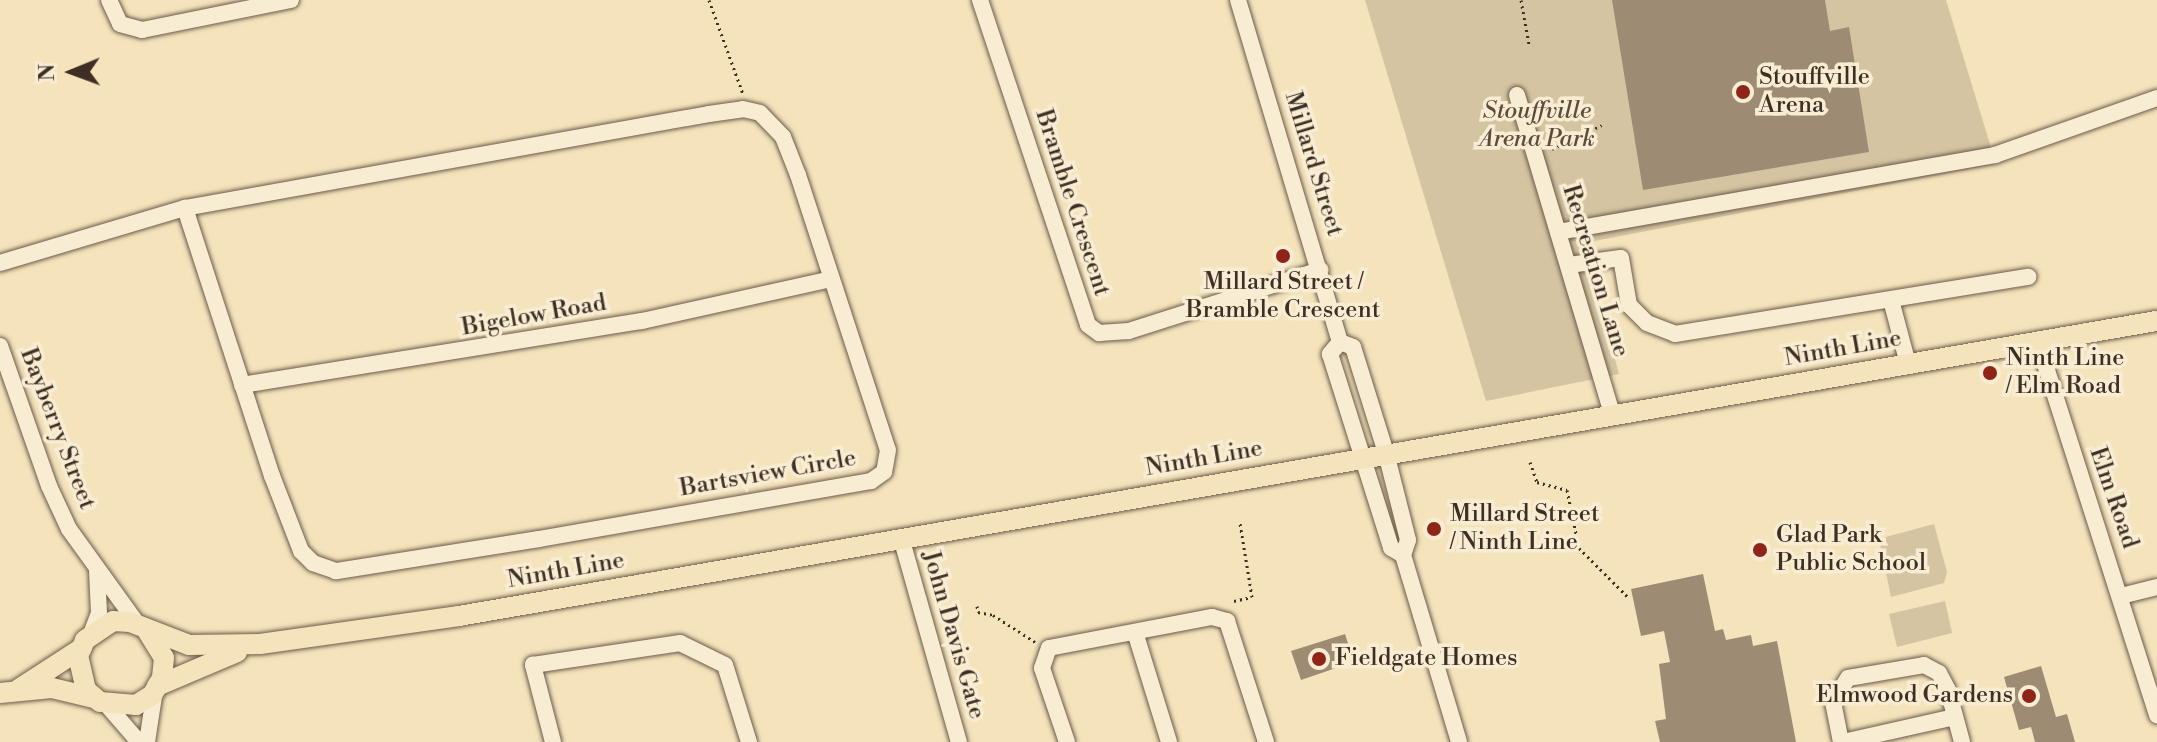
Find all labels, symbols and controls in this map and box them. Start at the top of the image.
north arrow [32,32,112,112]
text: N [34,63,61,81]
place label: Stouffville Arena [1759,64,1870,120]
marker: Stouffville Arena [1734,83,1752,101]
street label: Millard Street [1277,88,1349,240]
park label: Stouffville Arena Park [1479,98,1595,154]
street label: Bramble Crescent [1028,106,1116,300]
street label: Recreation Lane [1555,181,1635,361]
marker: Millard Street / Bramble Crescent [1274,247,1292,265]
place label: Millard Street / Bramble Crescent [1186,269,1380,325]
street label: Bigelow Road [459,289,609,343]
street label: Ninth Line [1782,325,1904,373]
street label: Bayberry Street [13,344,101,514]
place label: Ninth Line / Elm Road [2006,345,2124,401]
marker: Ninth Line / Elm Road [1981,364,1999,382]
street label: Ninth Line [1143,435,1265,483]
street label: Bartsview Circle [678,444,858,504]
street label: Elm Road [2082,444,2144,552]
place label: Millard Street / Ninth Line [1450,501,1599,557]
marker: Millard Street / Ninth Line [1425,520,1443,538]
place label: Glad Park Public School [1776,522,1926,578]
marker: Glad Park Public School [1751,541,1769,559]
street label: Ninth Line [505,547,627,595]
street label: John Davis Gate [915,548,991,722]
place label: Fieldgate Homes [1335,645,1518,673]
marker: Fieldgate Homes [1310,650,1328,668]
place label: Elmwood Gardens [1816,682,2013,710]
marker: Elmwood Gardens [2020,687,2038,705]

